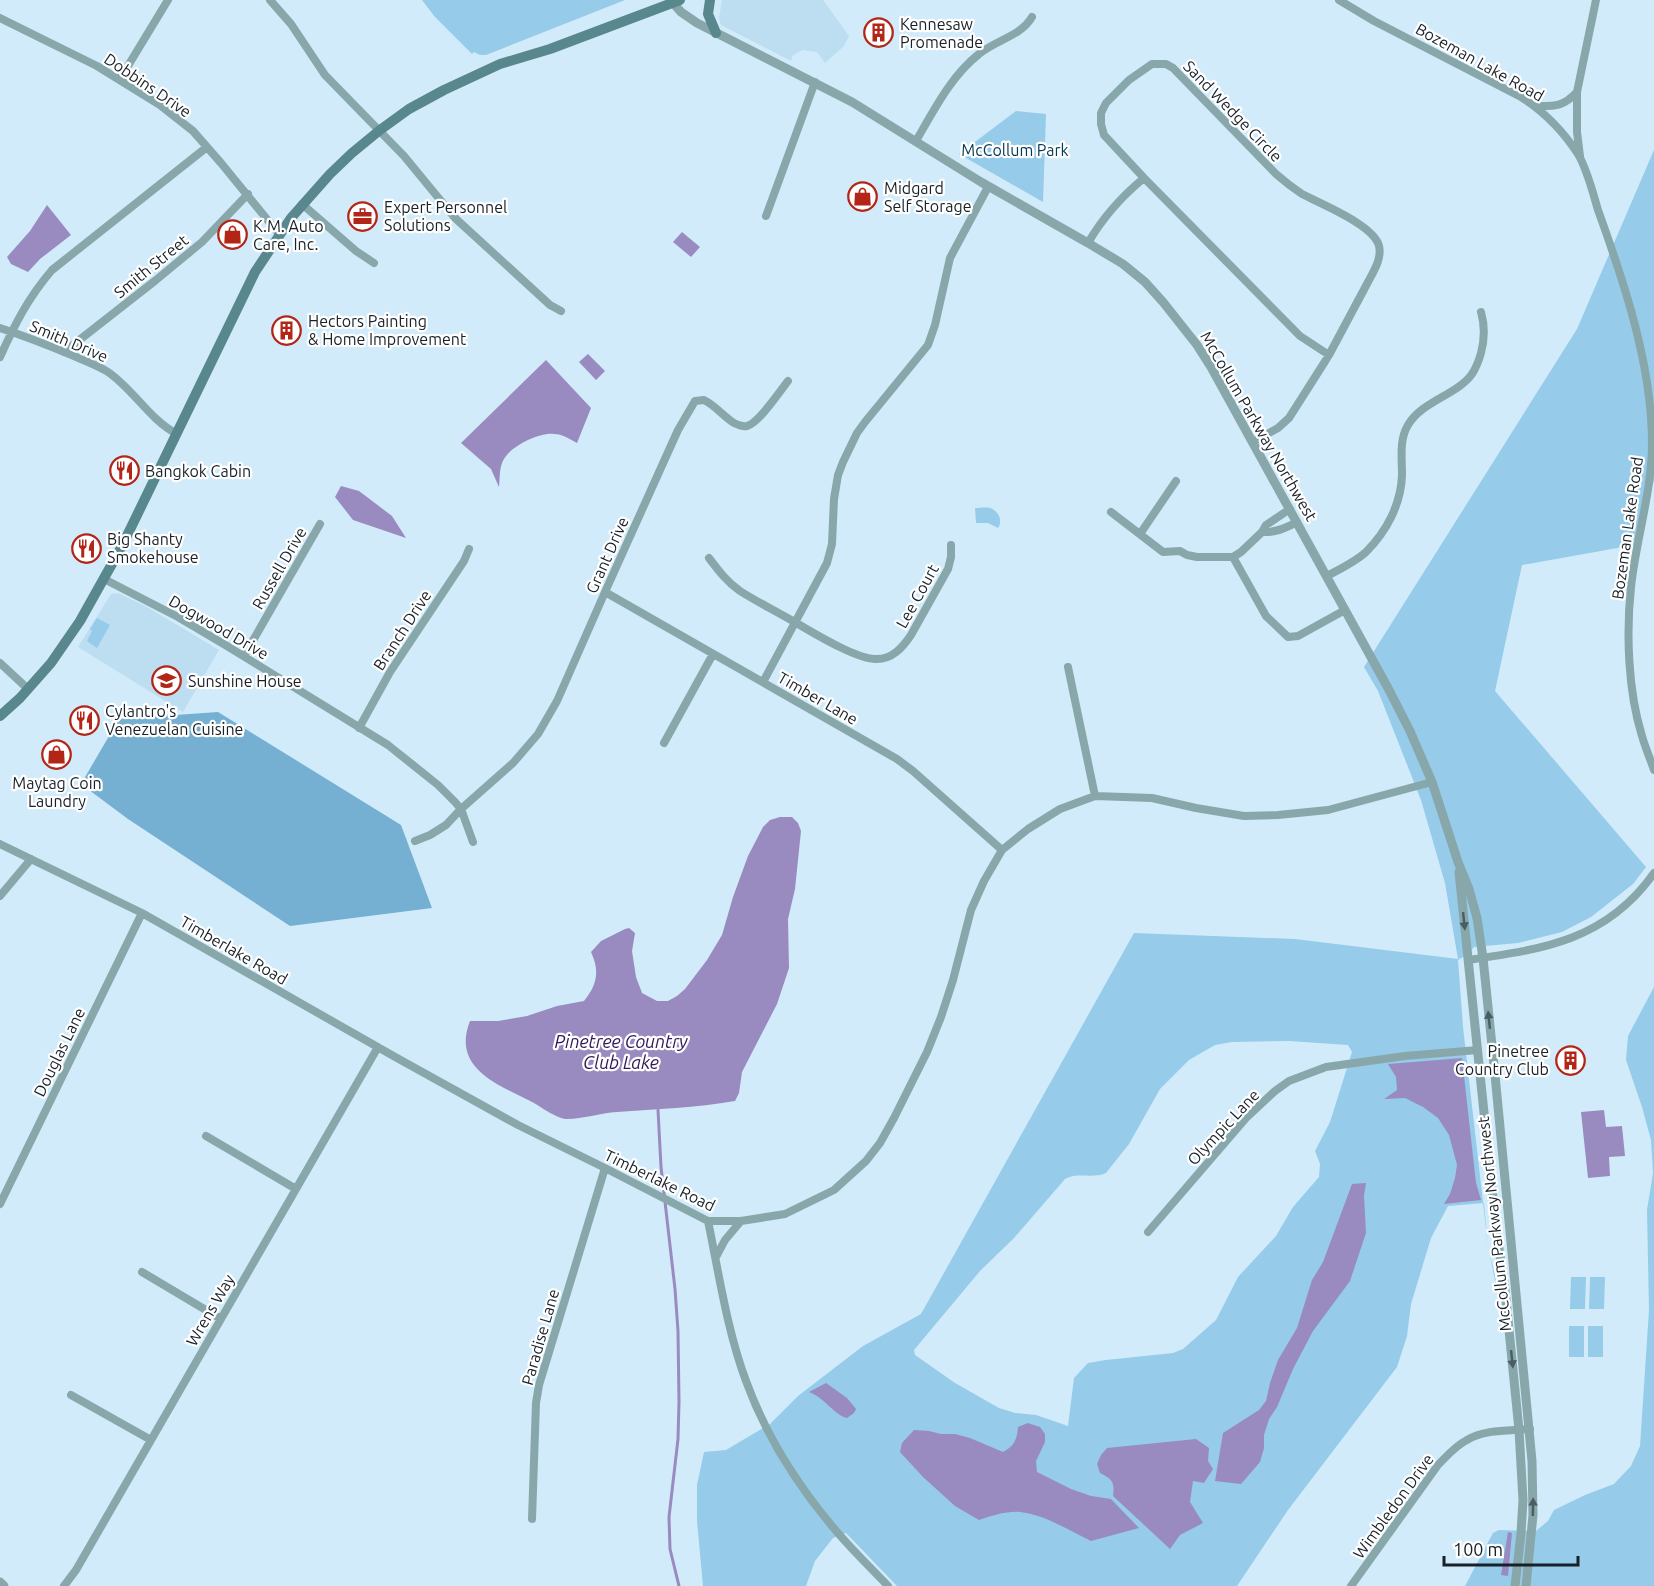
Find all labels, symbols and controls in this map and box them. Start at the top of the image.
place label: Kennesaw Promenade [900,15,983,51]
building icon: Kennesaw Promenade [863,17,895,49]
street label: Bozeman Lake Road [1413,19,1547,105]
street label: Dobbins Drive [101,49,195,121]
street label: Sand Wedge Circle [1180,57,1286,165]
park label: McCollum Park [961,141,1069,159]
place label: Midgard Self Storage [884,179,971,215]
shop icon: Midgard Self Storage [847,181,879,213]
place label: Expert Personnel Solutions [384,198,507,234]
office icon: Expert Personnel Solutions [347,200,379,232]
place label: K.M. Auto Care, Inc. [253,217,324,253]
shop icon: K.M. Auto Care, Inc. [216,219,248,251]
street label: Smith Street [110,230,192,301]
place label: Hectors Painting & Home Improvement [308,312,467,348]
building icon: Hectors Painting & Home Improvement [271,314,303,346]
street label: Smith Drive [27,317,111,365]
street label: McCollum Parkway Northwest [1197,328,1321,525]
restaurant icon: Bangkok Cabin [108,455,140,487]
street label: Bozeman Lake Road [1608,456,1646,600]
place label: Bangkok Cabin [145,462,251,480]
street label: Grant Drive [582,514,632,596]
street label: Russell Drive [248,524,310,612]
place label: Big Shanty Smokehouse [107,530,199,566]
restaurant icon: Big Shanty Smokehouse [70,532,102,564]
street label: Lee Court [892,560,942,631]
street label: Branch Drive [369,587,435,673]
street label: Dogwood Drive [166,591,272,663]
school or university icon: Sunshine House [151,665,183,697]
street label: Timber Lane [775,668,861,728]
place label: Sunshine House [188,672,302,690]
place label: Cylantro's Venezuelan Cuisine [105,702,243,738]
restaurant icon: Cylantro's Venezuelan Cuisine [68,704,100,736]
shop icon: Maytag Coin Laundry [41,739,73,771]
place label: Maytag Coin Laundry [12,774,102,810]
one-way arrow [1459,911,1469,930]
street label: Timberlake Road [177,912,291,988]
street label: Douglas Lane [30,1005,88,1099]
one-way arrow [1484,1010,1494,1029]
water label: Pinetree Country Club Lake [555,1031,688,1072]
place label: Pinetree Country Club [1455,1042,1549,1078]
building icon: Pinetree Country Club [1554,1044,1586,1076]
street label: Olympic Lane [1183,1085,1263,1169]
street label: McCollum Parkway Northwest [1474,1115,1514,1332]
street label: Timberlake Road [602,1145,718,1215]
street label: Wrens Way [182,1271,238,1349]
street label: Paradise Lane [518,1287,562,1387]
one-way arrow [1507,1349,1517,1368]
street label: Wimbledon Drive [1349,1450,1437,1562]
one-way arrow [1528,1497,1538,1516]
scale bar [1444,1529,1578,1567]
text: 100 m [1453,1539,1503,1559]

